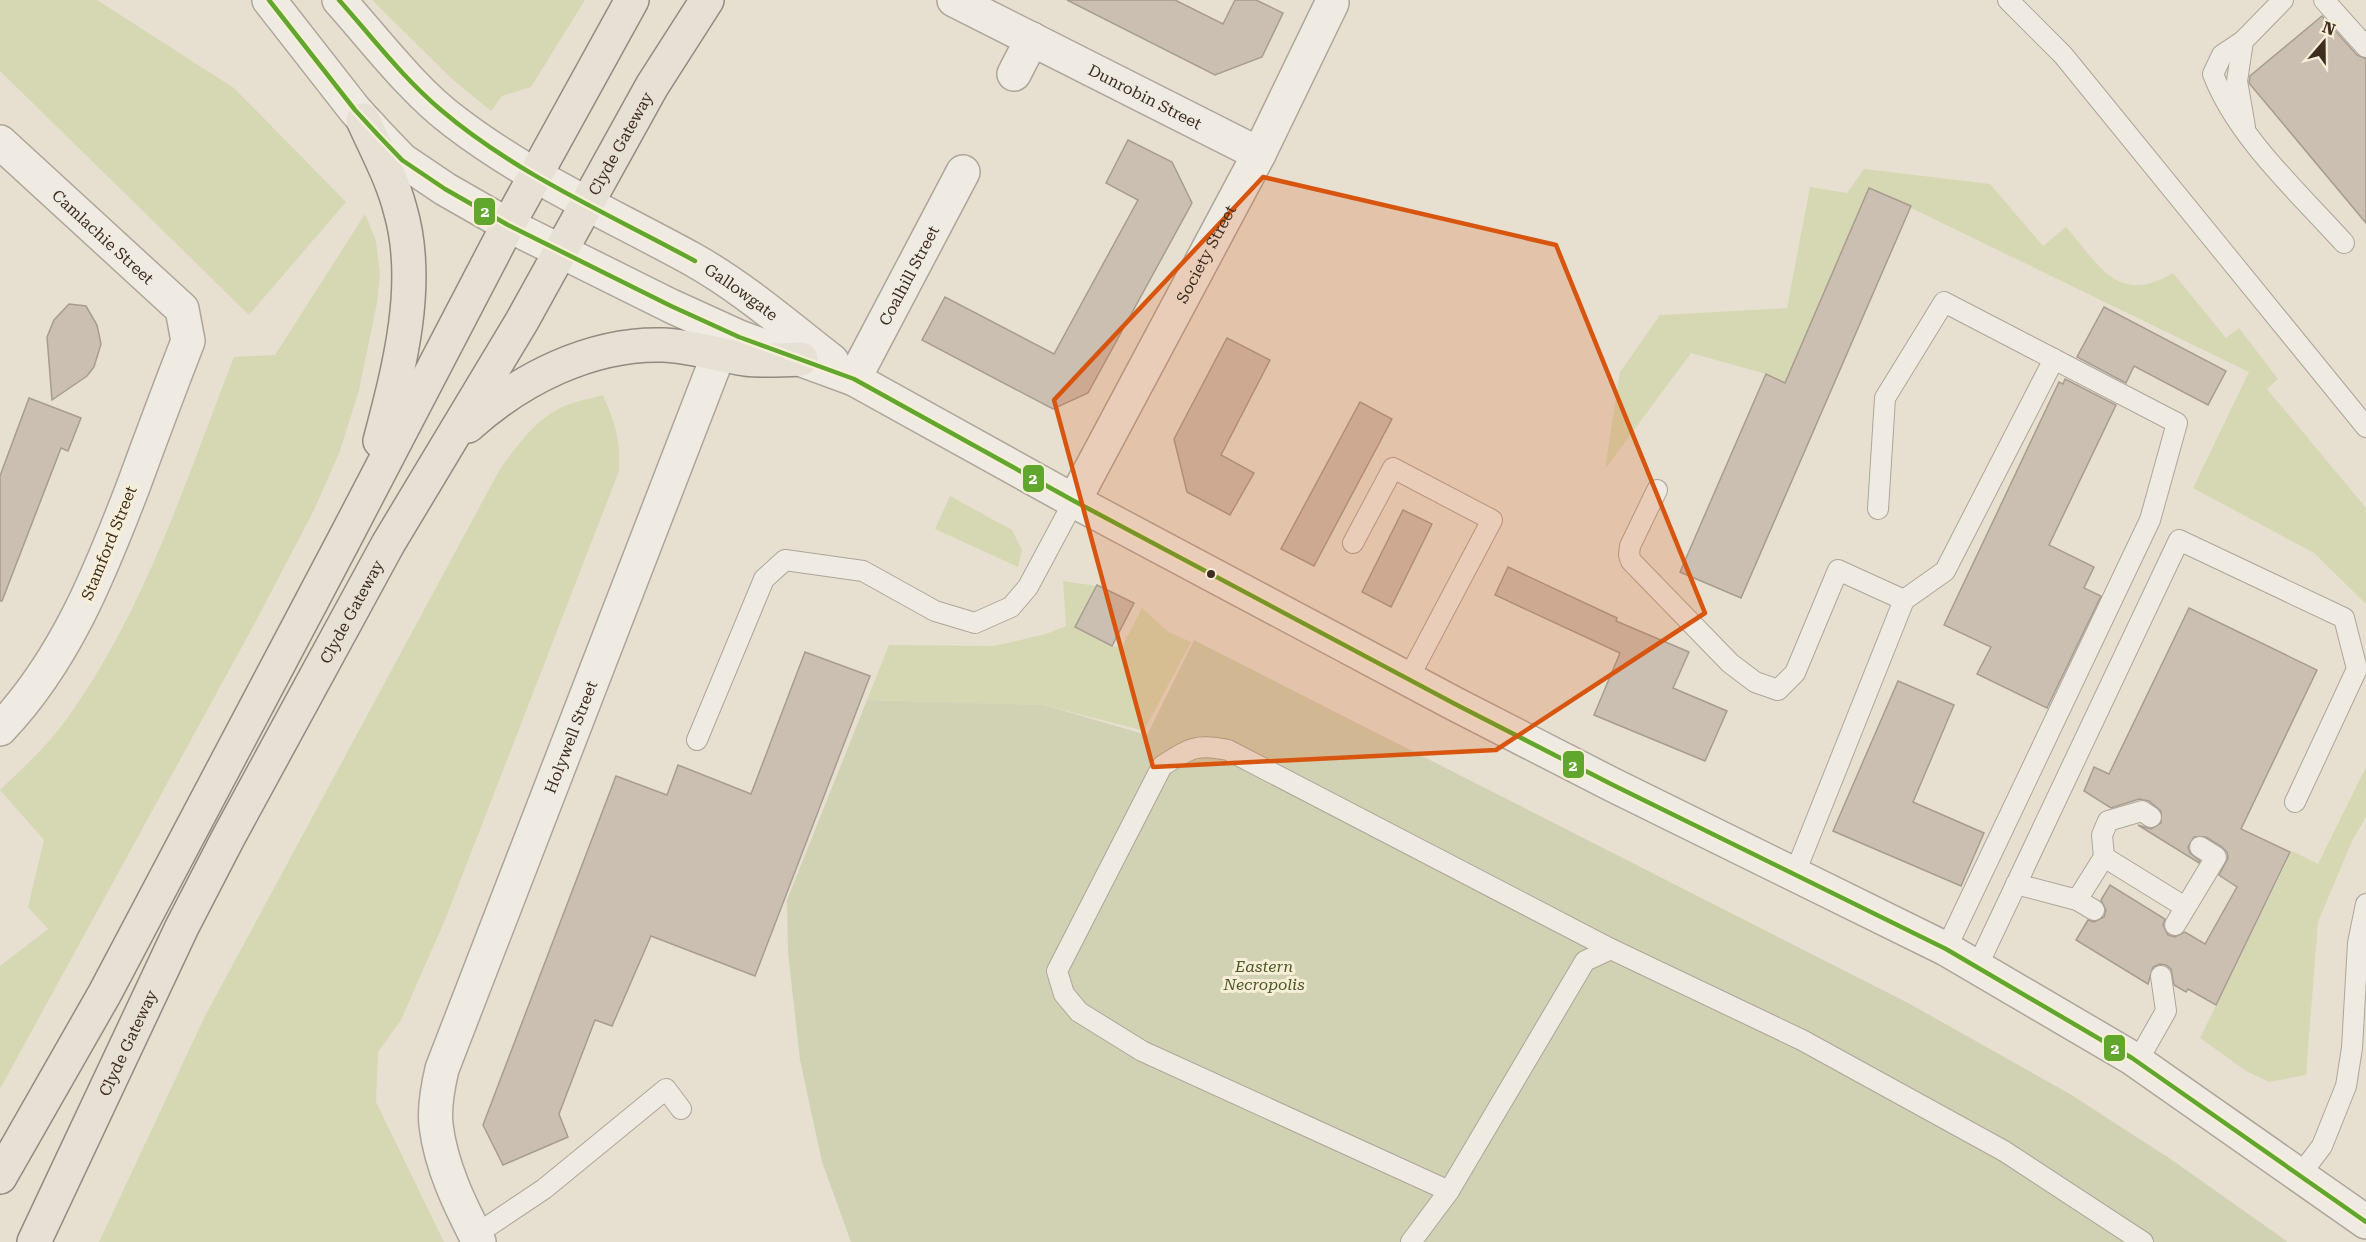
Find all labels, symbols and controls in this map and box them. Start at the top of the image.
north arrow [2294,12,2354,72]
text: N [2320,17,2338,39]
street label: Dunrobin Street [1085,60,1205,133]
street label: Clyde Gateway [584,88,657,198]
street label: Camlachie Street [48,185,158,288]
line badge: 2 [473,197,496,226]
text: 2 [481,202,490,221]
street label: Society Street [1172,202,1240,306]
street label: Coalhill Street [874,222,943,329]
street label: Gallowgate [701,259,782,324]
line badge: 2 [1022,464,1045,493]
text: 2 [1029,469,1038,488]
street label: Stamford Street [77,483,141,603]
street label: Clyde Gateway [315,556,387,667]
unlabelled marker [1205,568,1217,580]
street label: Holywell Street [540,678,601,796]
line badge: 2 [1562,750,1585,779]
text: 2 [1569,756,1578,775]
park label: Eastern Necropolis [1222,957,1305,994]
street label: Clyde Gateway [94,986,161,1099]
line badge: 2 [2103,1034,2126,1062]
text: 2 [2111,1039,2120,1058]

